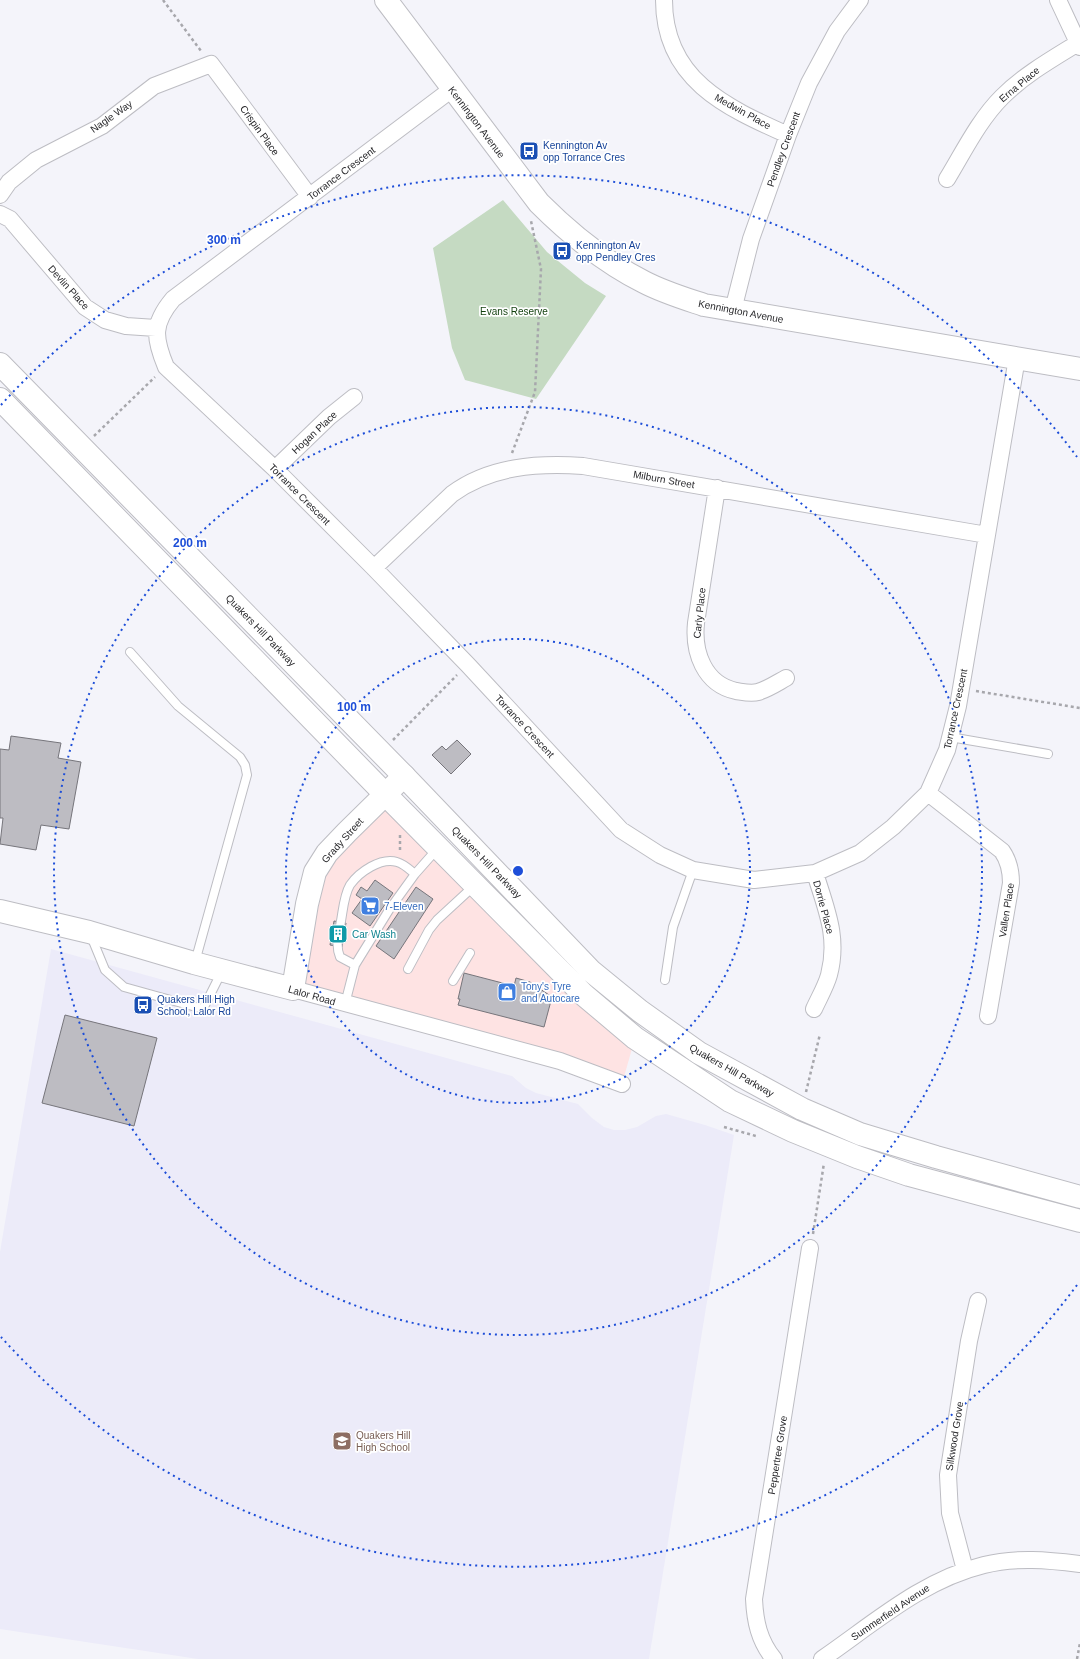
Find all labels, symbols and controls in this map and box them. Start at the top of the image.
street label: Erna Place [997,64,1042,104]
street label: Kennington Avenue [446,84,507,161]
street label: Medwin Place [713,92,773,132]
street label: Nagle Way [88,98,134,135]
street label: Crispin Place [238,103,282,158]
street label: Pendley Crescent [765,110,802,188]
bus stop icon: Kennington Av opp Torrance Cres [518,140,540,162]
place label: Kennington Av opp Torrance Cres [543,140,625,163]
street label: Torrance Crescent [305,144,377,202]
text: 300 m [207,233,241,247]
bus stop icon: Kennington Av opp Pendley Cres [551,240,573,262]
place label: Kennington Av opp Pendley Cres [576,240,656,263]
street label: Devlin Place [46,263,92,312]
street label: Kennington Avenue [697,298,785,325]
park label: Evans Reserve [480,306,548,317]
street label: Hogan Place [290,409,339,456]
street label: Torrance Crescent [267,462,333,527]
street label: Milburn Street [632,469,696,490]
text: 200 m [173,536,207,550]
street label: Carly Place [691,587,708,639]
street label: Quakers Hill Parkway [223,592,298,669]
street label: Torrance Crescent [942,668,969,750]
street label: Torrance Crescent [493,693,557,760]
text: 100 m [337,700,371,714]
street label: Grady Street [319,815,366,865]
street label: Quakers Hill Parkway [449,824,524,901]
centre of rings [511,864,525,878]
street label: Dorrie Place [811,879,836,936]
street label: Vallen Place [997,882,1016,938]
supermarket icon: 7-Eleven [359,895,381,917]
place label: 7-Eleven [384,901,423,912]
building icon: Car Wash [327,923,349,945]
place label: Car Wash [352,929,396,940]
shop icon: Tony's Tyre and Autocare [496,981,518,1003]
place label: Tony's Tyre and Autocare [521,981,580,1004]
street label: Lalor Road [287,983,337,1008]
bus stop icon: Quakers Hill High School, Lalor Rd [132,994,154,1016]
place label: Quakers Hill High School, Lalor Rd [157,994,235,1017]
street label: Quakers Hill Parkway [688,1042,776,1099]
street label: Silkwood Grove [944,1400,965,1472]
street label: Peppertree Grove [766,1415,789,1495]
school or university icon: Quakers Hill High School [331,1430,353,1452]
place label: Quakers Hill High School [356,1430,410,1453]
street label: Summerfield Avenue [849,1582,932,1643]

